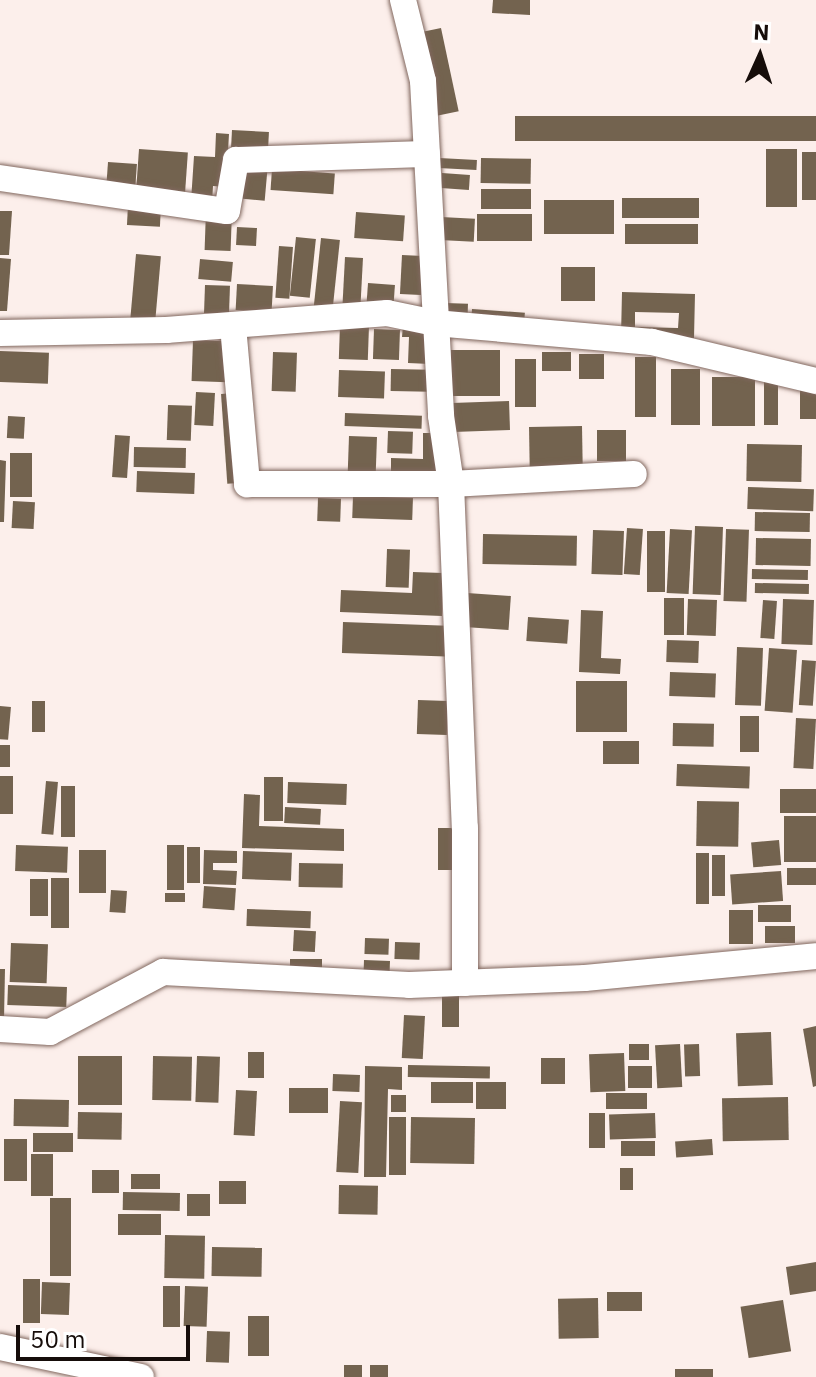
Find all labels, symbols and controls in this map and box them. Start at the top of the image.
north arrow [720,16,800,96]
text: N [753,17,770,46]
scale bar [20,1309,194,1359]
text: 50 m [30,1323,85,1355]

